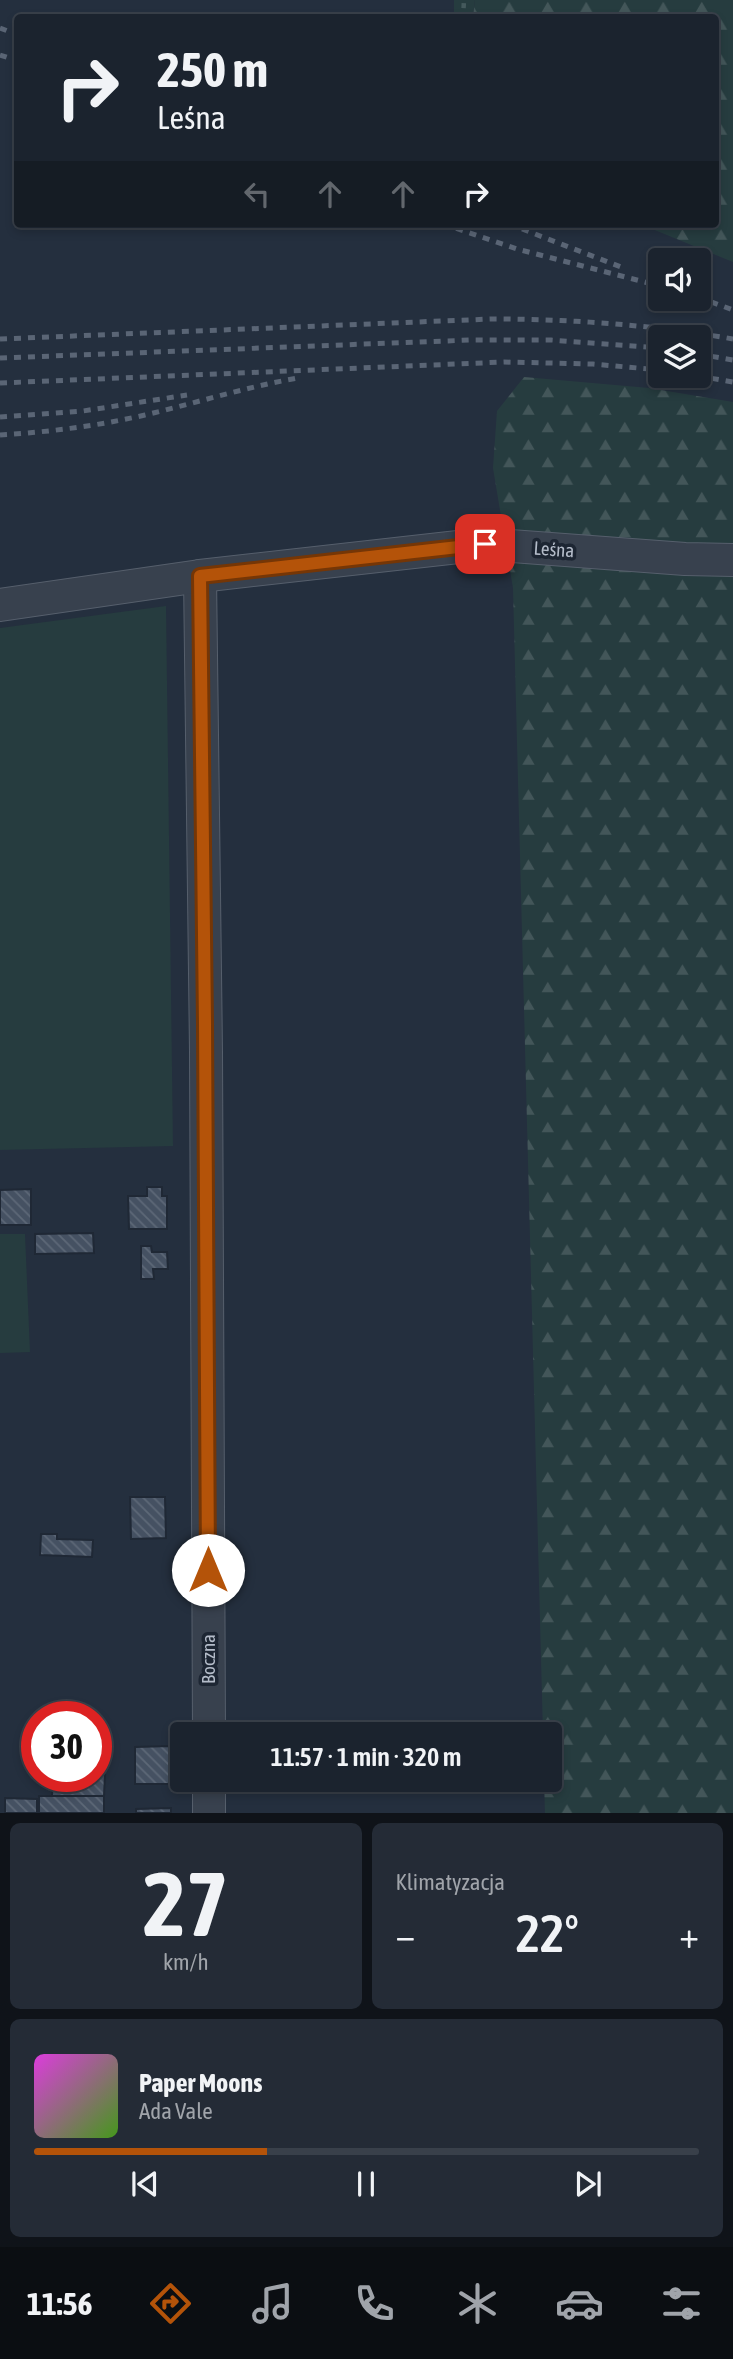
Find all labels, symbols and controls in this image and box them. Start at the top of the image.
text: 250 m [157,41,268,97]
icon: right [42,42,133,133]
text: Leśna [157,99,226,136]
icon: left [238,175,276,213]
icon: ahead [311,175,349,213]
icon: ahead [384,175,422,213]
icon: right [457,175,495,213]
map controls [648,248,711,388]
button: sound [648,248,711,311]
button: layers [648,325,711,388]
pin [455,514,515,574]
icon: arrive [466,525,504,563]
street label: Leśna [533,537,575,561]
position arrow [171,1533,245,1607]
street label: Boczna [197,1634,219,1684]
speed limit sign: 30 [21,1701,112,1792]
text: 11:57 · 1 min · 320 m [271,1742,461,1772]
text: 27 [143,1851,229,1955]
text: Klimatyzacja [396,1869,505,1895]
text: 22° [516,1903,579,1963]
text: − [396,1913,415,1956]
text: + [679,1913,699,1956]
text: km/h [163,1949,209,1975]
text: Paper Moons [139,2068,262,2098]
text: Ada Vale [139,2098,213,2124]
icon: previous [126,2165,164,2203]
icon: pause [347,2165,385,2203]
icon: next [569,2165,607,2203]
icon: directions [146,2279,195,2328]
icon: music [248,2279,297,2328]
icon: phone [350,2279,399,2328]
icon: climate [453,2279,502,2328]
icon: car [555,2279,604,2328]
icon: filters [657,2279,706,2328]
text: 11:56 [27,2285,93,2322]

